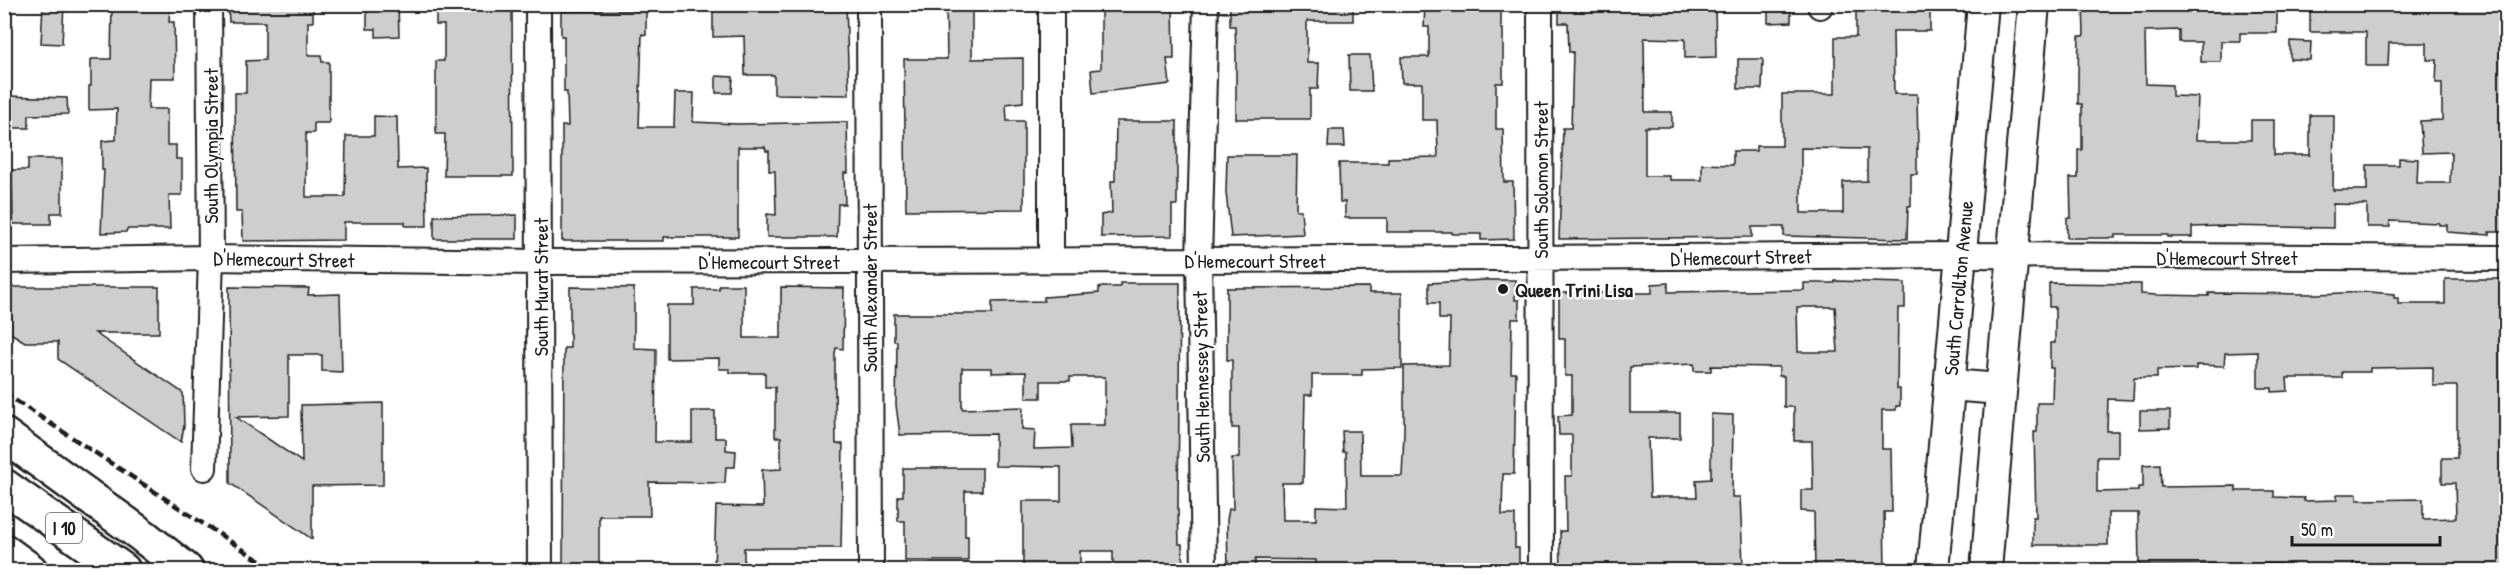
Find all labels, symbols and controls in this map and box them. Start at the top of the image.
street label: South Olympia Street [197,67,224,224]
street label: South Solomon Street [1527,100,1554,259]
street label: South Carrollton Avenue [1937,199,1979,376]
street label: South Alexander Street [856,203,883,372]
street label: South Murat Street [527,217,554,356]
street label: D'Hemecourt Street [1670,242,1813,272]
street label: D'Hemecourt Street [213,244,356,274]
street label: D'Hemecourt Street [2156,244,2299,271]
street label: D'Hemecourt Street [1184,247,1327,274]
street label: D'Hemecourt Street [698,248,841,275]
place label: Queen Trini Lisa [1515,276,1633,303]
marker: Queen Trini Lisa [1496,282,1510,296]
street label: South Hennessey Street [1186,290,1216,463]
scale bar [2292,509,2440,547]
road number: I 10 [46,513,82,543]
text: 50 m [2301,517,2333,542]

